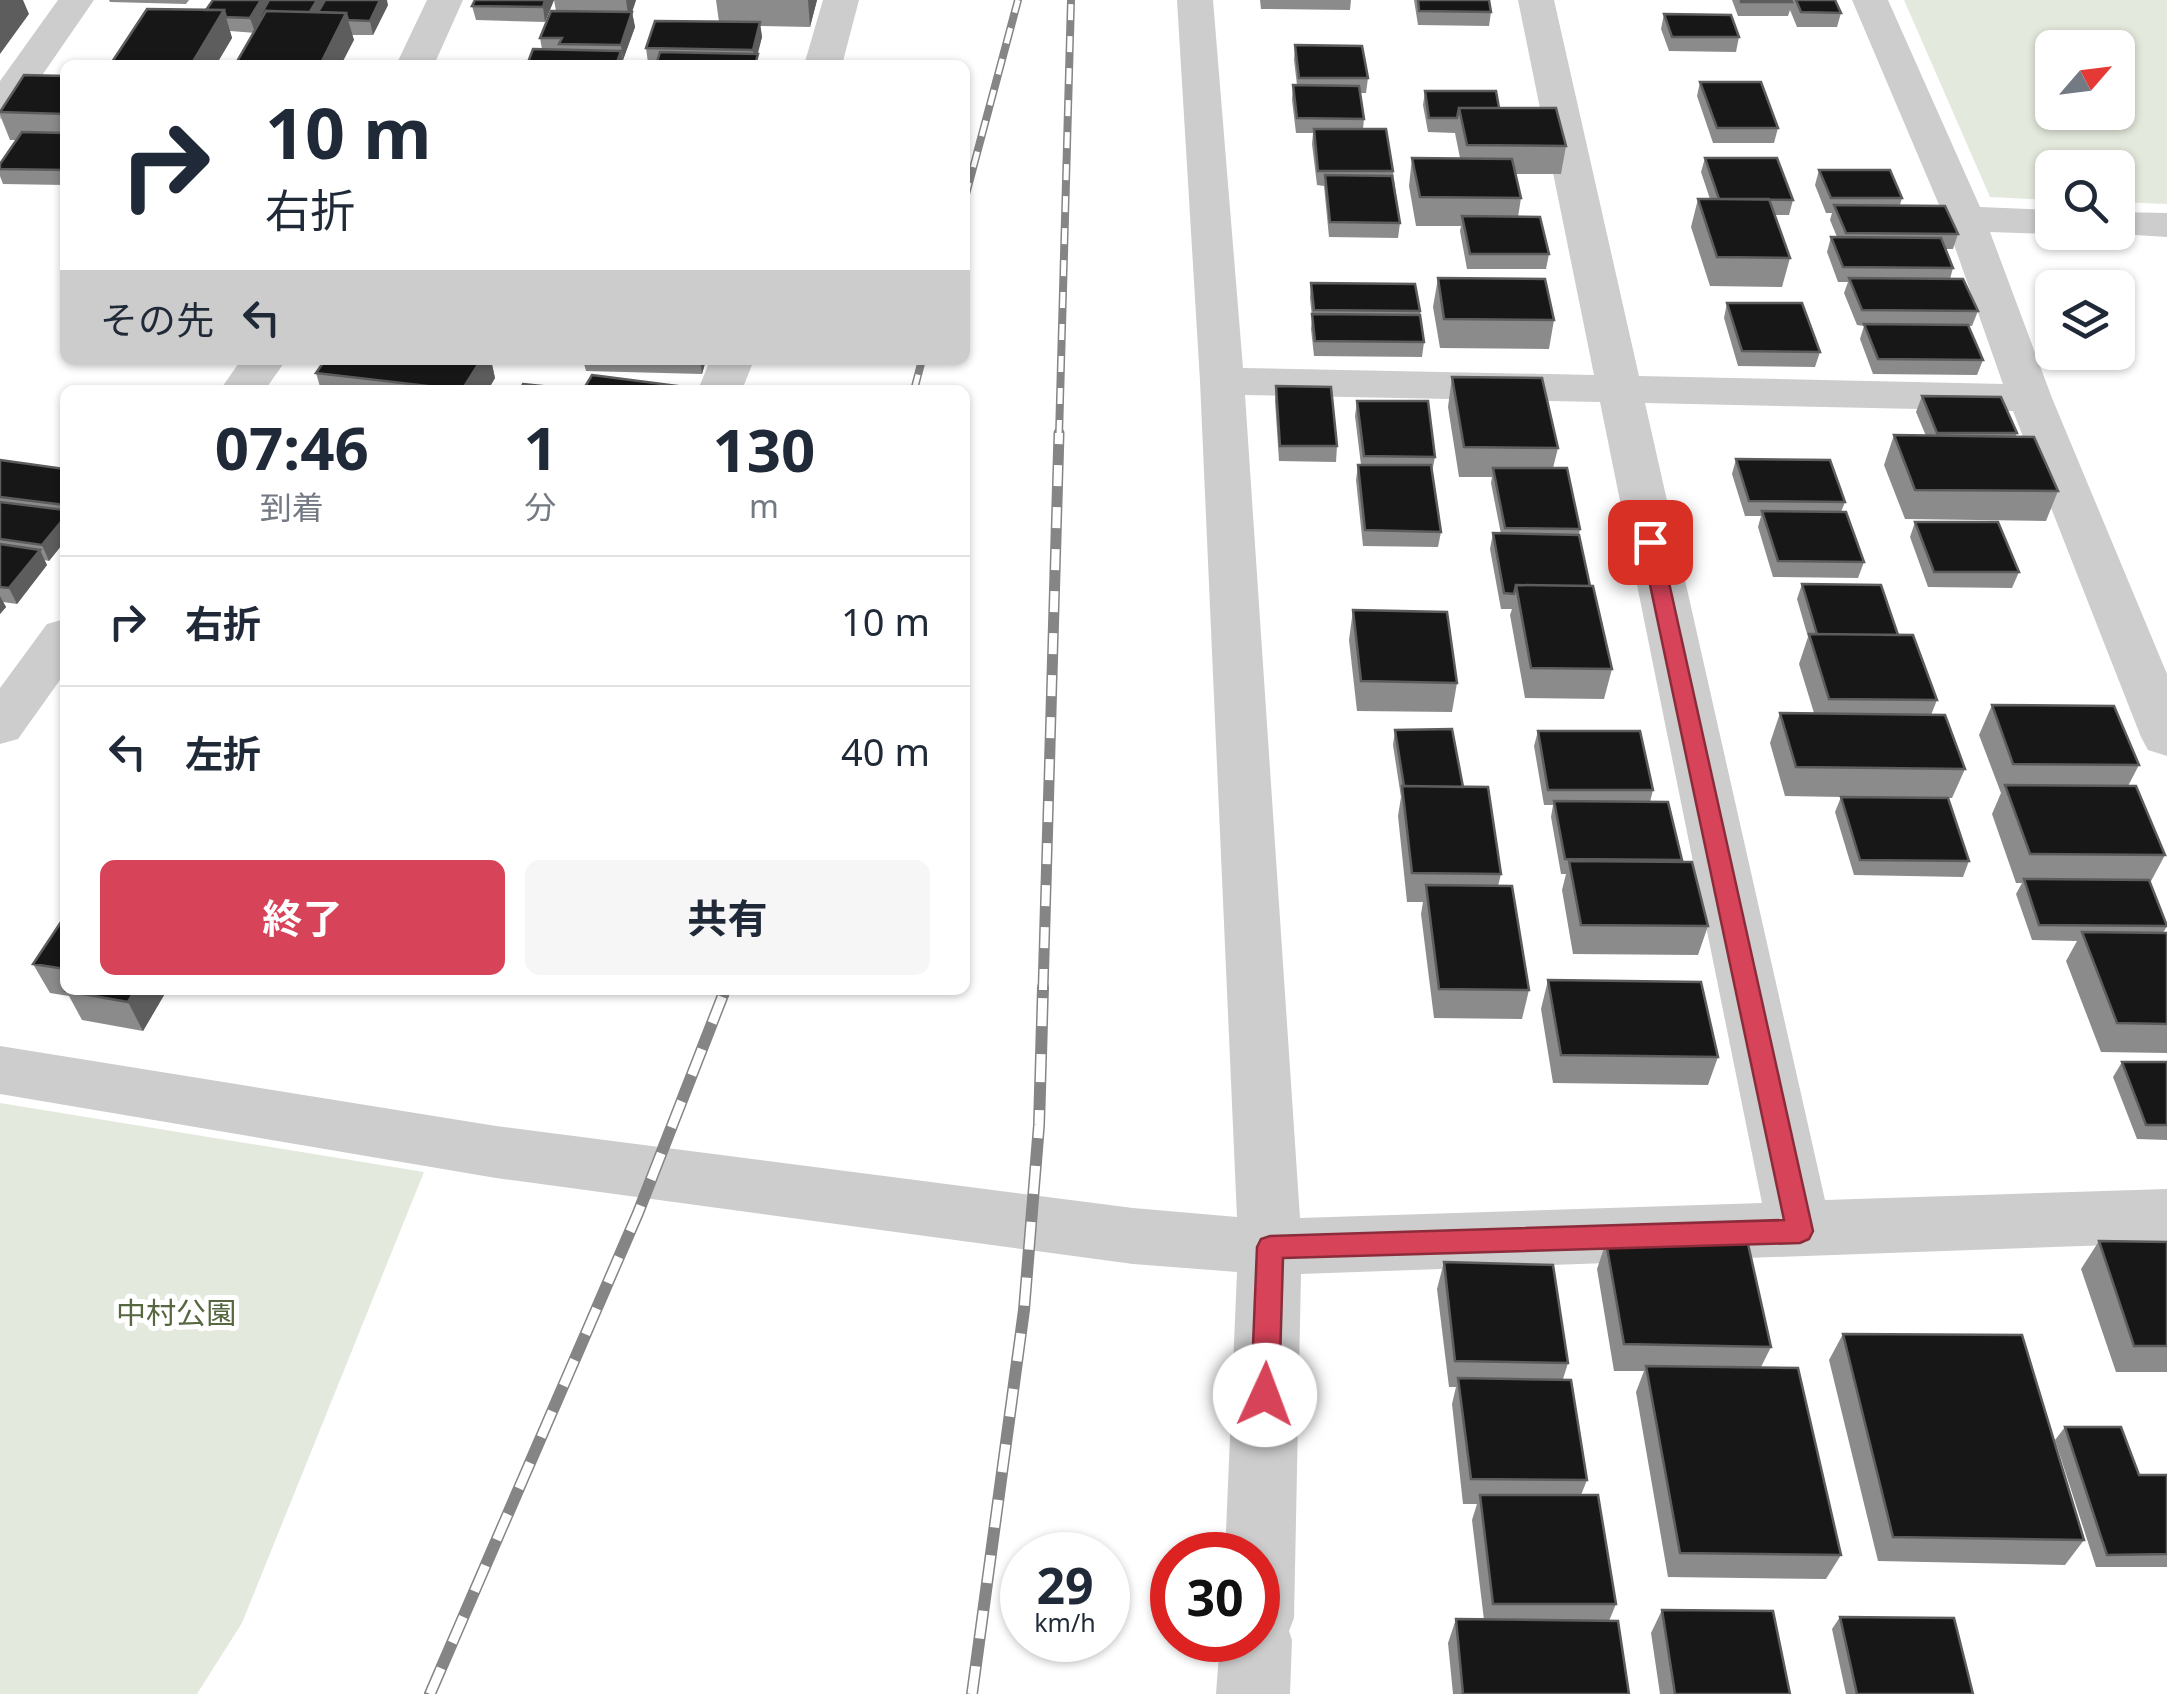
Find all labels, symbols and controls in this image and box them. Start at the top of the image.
north arrow [2035,30,2135,130]
map controls [2035,30,2135,370]
text: 10 m [265,84,432,180]
icon: right [100,100,230,230]
button: search [2035,150,2135,250]
text: 右折 [265,179,355,240]
button: layers [2035,270,2135,370]
icon: left [234,290,289,345]
text: その先 [100,293,214,345]
text: 07:46 [215,406,369,488]
text: 1 [523,406,558,488]
text: 130 [712,408,815,490]
text: m [749,484,779,527]
text: 到着 [260,485,324,528]
text: 分 [525,485,557,528]
pin [1608,500,1693,585]
icon: arrive [1623,515,1678,570]
icon: right [100,594,155,649]
text: 10 m [841,595,930,647]
text: 右折 [185,597,261,649]
icon: left [100,724,155,779]
text: 40 m [841,725,930,777]
text: 左折 [185,727,261,779]
button: 終了 [100,860,505,975]
button: 共有 [525,860,930,975]
park label: 中村公園 [116,1292,236,1333]
position arrow [1213,1343,1317,1447]
speed limit sign: 30 [1150,1532,1280,1662]
text: 29 [1036,1551,1094,1619]
text: km/h [1034,1605,1096,1639]

